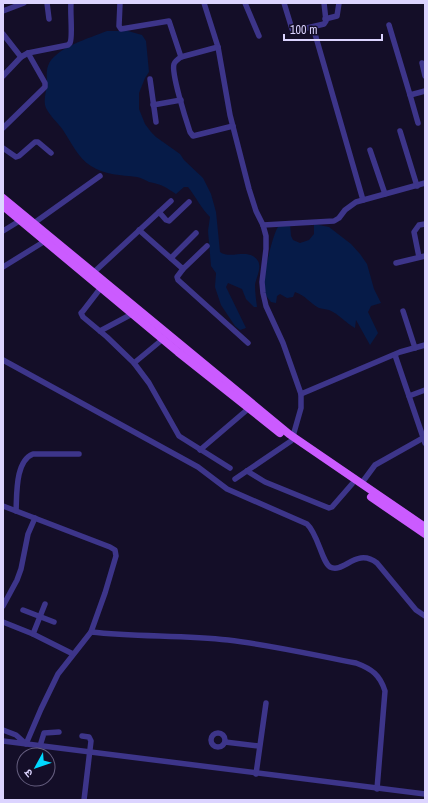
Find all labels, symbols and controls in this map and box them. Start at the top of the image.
scale bar [284,16,382,42]
text: 100 m [290,22,317,38]
north arrow [16,747,56,787]
text: उ [21,766,36,780]

